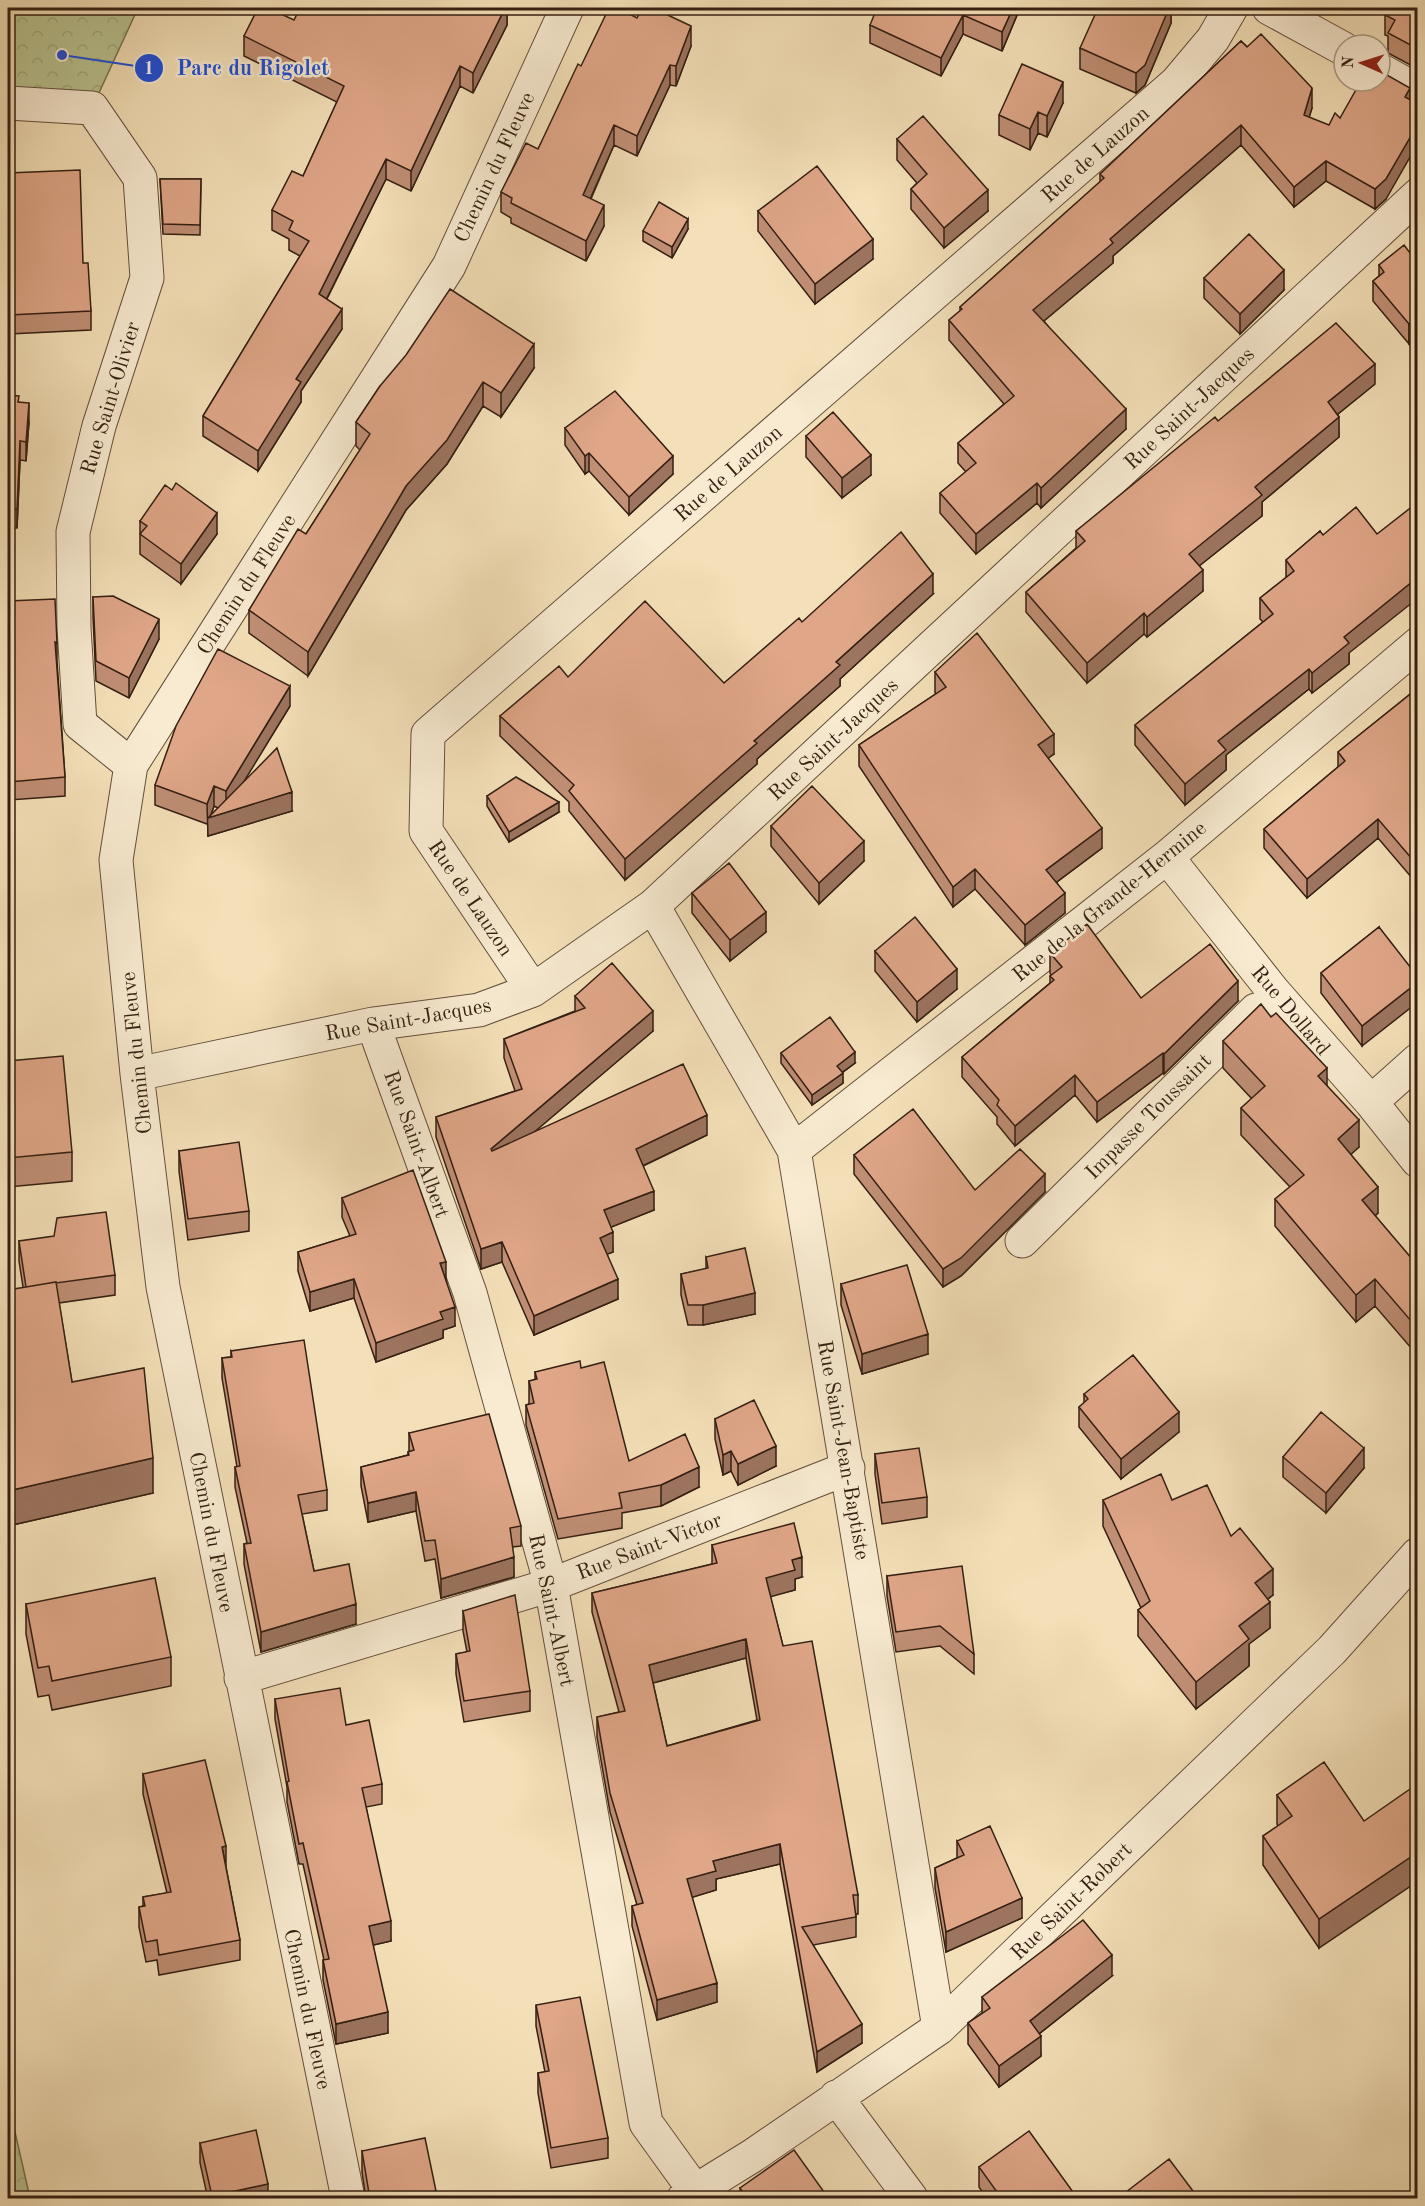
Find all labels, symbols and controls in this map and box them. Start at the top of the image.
north arrow [1332,33,1392,93]
callout: Parc du Rigolet [134,48,341,88]
text: N [1341,55,1357,69]
text: Parc du Rigolet [177,58,329,80]
text: 1 [144,60,154,78]
street label: Chemin du Fleuve [451,89,539,246]
street label: Rue de Lauzon [1038,103,1154,207]
street label: Rue Saint-Olivier [78,319,145,477]
street label: Rue Saint-Jacques [1121,344,1259,474]
street label: Rue de Lauzon [671,422,787,526]
street label: Chemin du Fleuve [194,511,301,659]
street label: Rue Saint-Jacques [765,675,903,805]
street label: Rue de la Grande-Hermine [1009,818,1211,987]
street label: Rue de Lauzon [423,837,516,961]
street label: Rue Dollard [1246,962,1333,1060]
street label: Chemin du Fleuve [119,971,156,1135]
street label: Rue Saint-Jacques [323,995,493,1045]
street label: Impasse Toussaint [1082,1050,1216,1184]
street label: Rue Saint-Albert [379,1068,452,1221]
street label: Rue Saint-Jean-Baptiste [813,1339,872,1562]
street label: Chemin du Fleuve [185,1450,236,1614]
street label: Rue Saint-Victor [574,1510,725,1585]
street label: Rue Saint-Albert [524,1532,577,1689]
street label: Rue Saint-Robert [1008,1839,1137,1965]
street label: Chemin du Fleuve [279,1927,334,2091]

